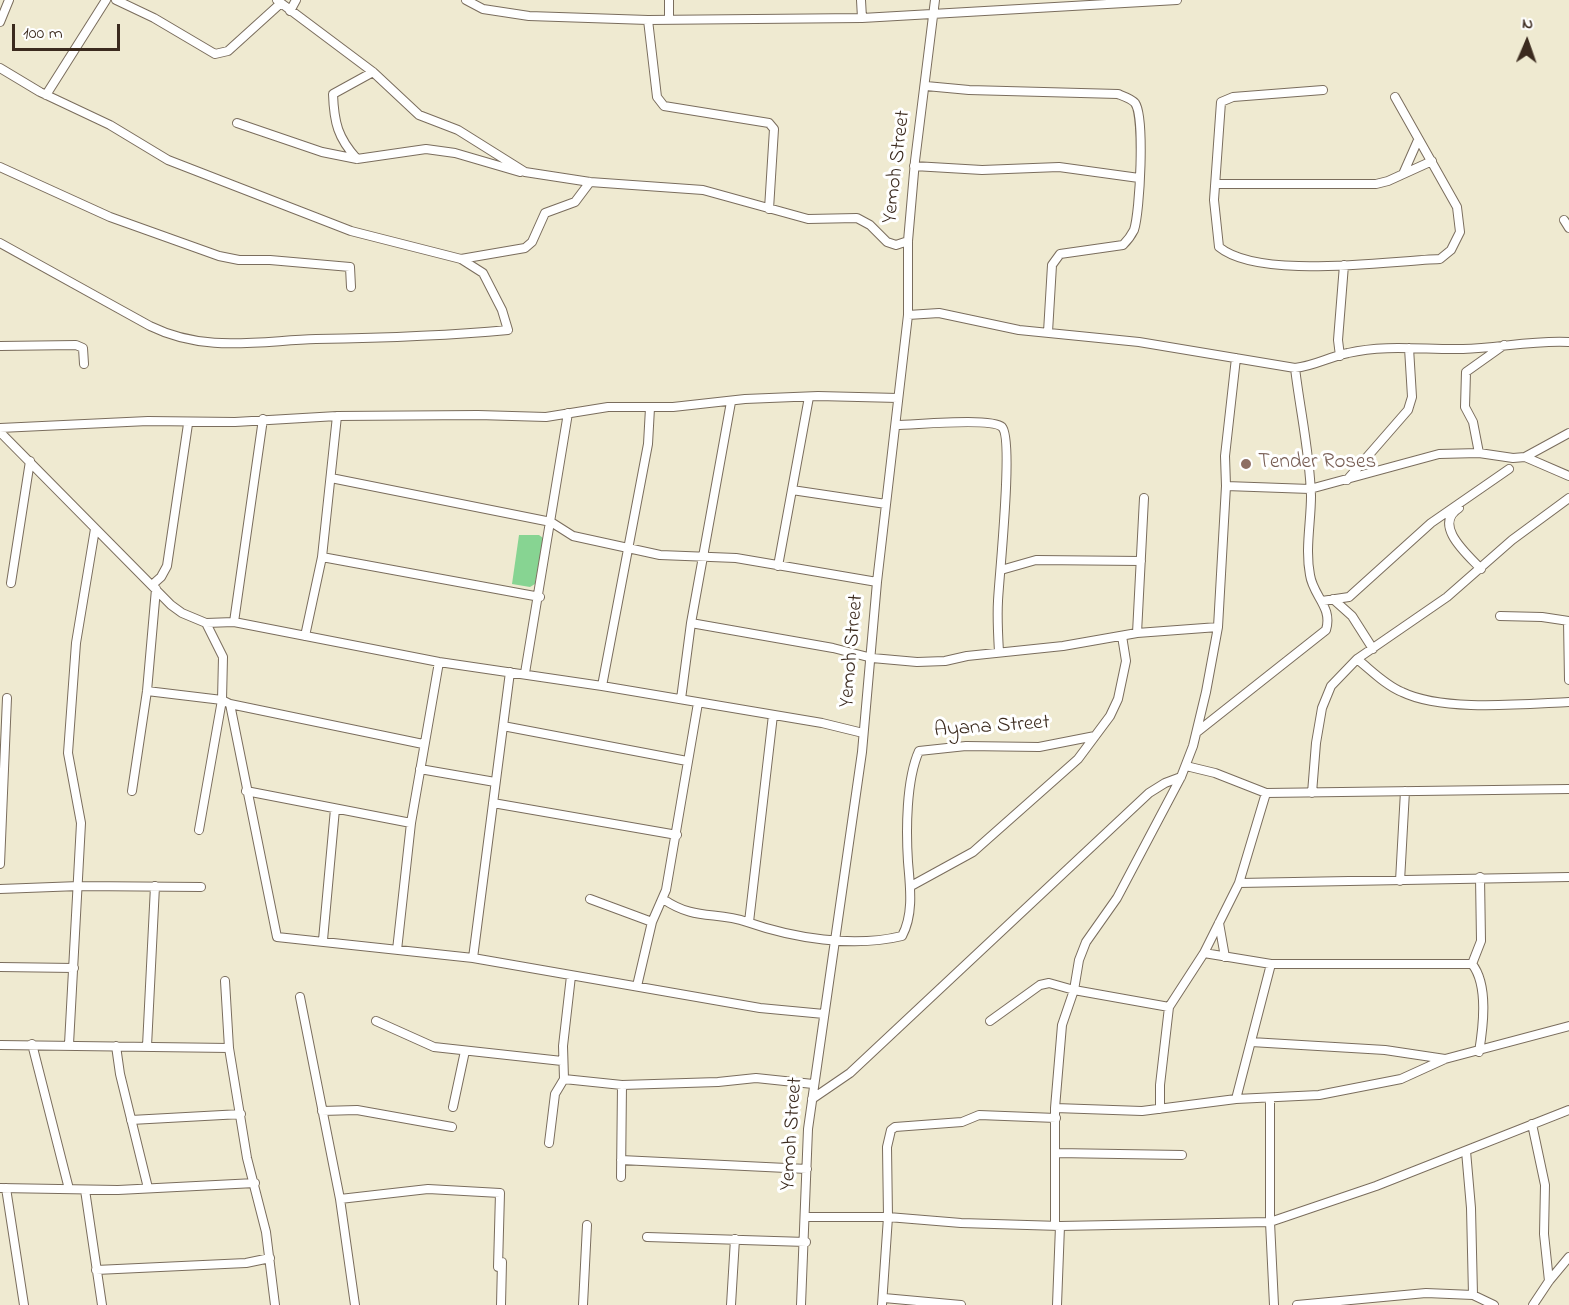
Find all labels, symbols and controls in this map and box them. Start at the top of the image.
scale bar [15,12,123,50]
north arrow [1497,12,1557,72]
text: N [1522,12,1533,36]
text: 100 m [23,21,63,47]
street label: Yemoh Street [879,109,917,225]
place label: Tender Roses [1258,451,1376,477]
marker: Tender Roses [1239,457,1253,471]
street label: Yemoh Street [835,593,871,709]
street label: Ayana Street [933,711,1051,745]
street label: Yemoh Street [776,1076,810,1192]

